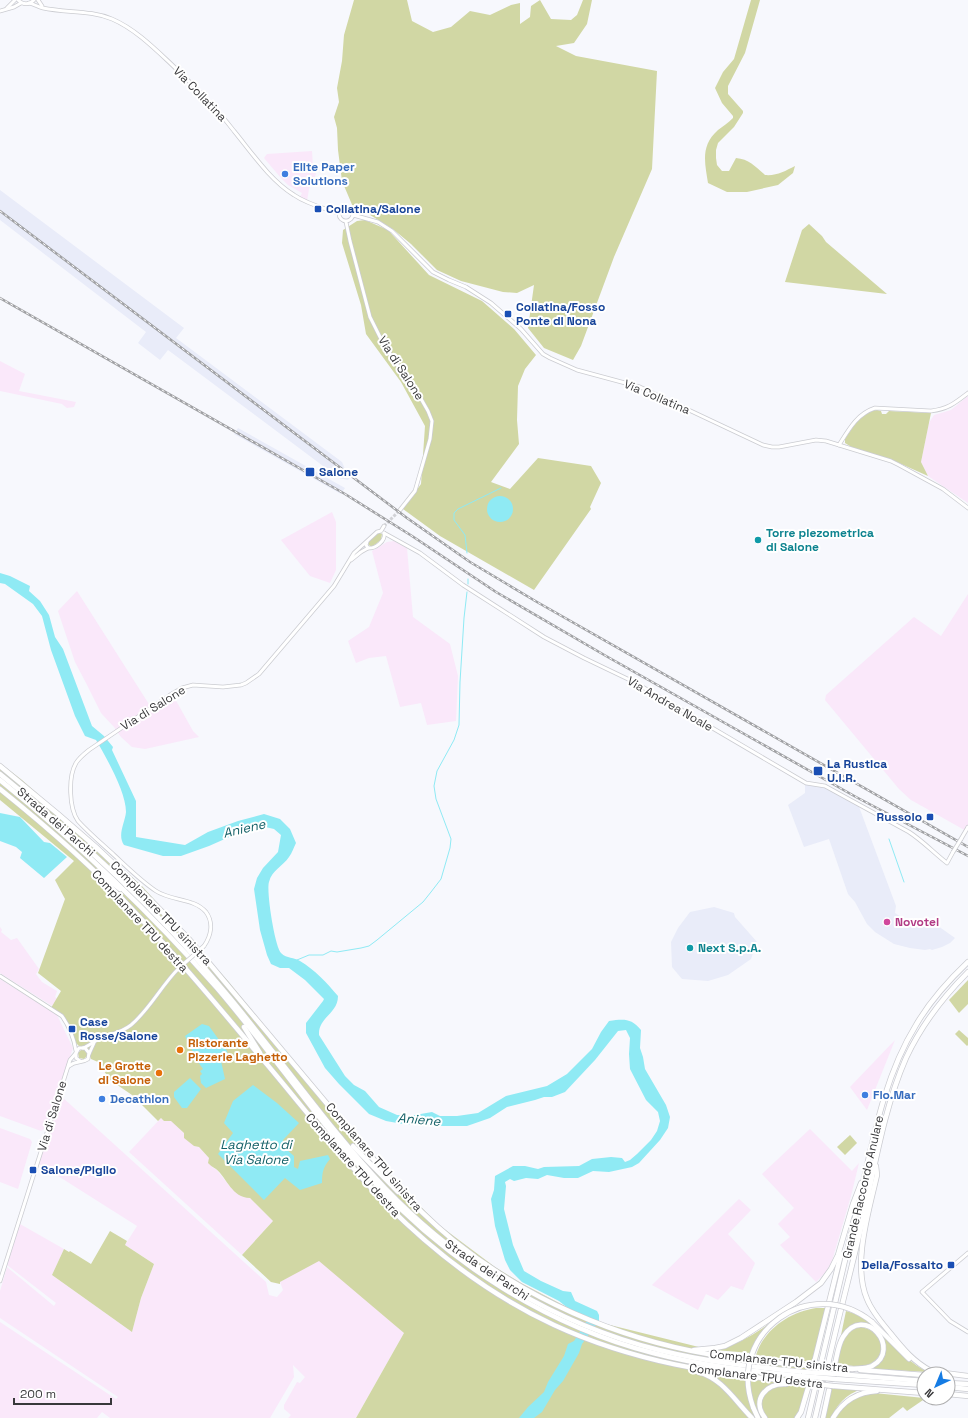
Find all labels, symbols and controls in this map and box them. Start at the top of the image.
street label: Via Collatina [170,63,230,125]
place label: Elite Paper Solutions [293,159,355,189]
marker: Elite Paper Solutions [280,169,290,179]
place label: Collatina/Salone [326,201,421,217]
marker: Collatina/Salone [313,204,323,214]
place label: Collatina/Fosso Ponte di Nona [516,299,605,329]
marker: Collatina/Fosso Ponte di Nona [503,309,513,319]
street label: Via di Salone [374,333,428,403]
street label: Via Collatina [621,376,693,418]
place label: Salone [319,464,358,480]
marker: Salone [304,466,316,478]
place label: Torre piezometrica di Salone [766,525,874,555]
marker: Torre piezometrica di Salone [753,535,763,545]
street label: Via Andrea Noale [624,673,716,735]
street label: Via di Salone [118,682,188,734]
place label: La Rustica U.I.R. [827,756,887,786]
marker: La Rustica U.I.R. [812,765,824,777]
street label: Strada dei Parchi [14,784,98,860]
place label: Russolo [877,809,922,825]
marker: Russolo [925,812,935,822]
water label: Aniene [221,815,268,842]
street label: Complanare TPU sinistra [107,857,215,969]
street label: Complanare TPU destra [88,866,192,976]
place label: Novotel [895,914,939,930]
marker: Novotel [882,917,892,927]
place label: Next S.p.A. [698,940,761,956]
marker: Next S.p.A. [685,943,695,953]
place label: Case Rosse/Salone [80,1014,158,1044]
marker: Case Rosse/Salone [67,1024,77,1034]
place label: Ristorante Pizzerie Laghetto [188,1035,288,1065]
marker: Ristorante Pizzerie Laghetto [175,1045,185,1055]
place label: Le Grotte di Salone [98,1058,151,1088]
marker: Le Grotte di Salone [154,1068,164,1078]
street label: Via di Salone [34,1079,70,1153]
place label: Flo.Mar [873,1087,916,1103]
marker: Flo.Mar [860,1090,870,1100]
place label: Decathlon [110,1091,169,1107]
marker: Decathlon [97,1094,107,1104]
street label: Complanare TPU sinistra [322,1099,426,1215]
water label: Aniene [397,1109,442,1130]
street label: Complanare TPU destra [302,1110,404,1220]
street label: Grande Raccordo Anulare [839,1114,887,1260]
water label: Laghetto di Via Salone [220,1136,294,1168]
place label: Salone/Piglio [41,1162,116,1178]
marker: Salone/Piglio [28,1165,38,1175]
street label: Strada dei Parchi [442,1236,532,1304]
place label: Delia/Fossalto [861,1257,943,1273]
marker: Delia/Fossalto [946,1260,956,1270]
street label: Complanare TPU sinistra [709,1346,849,1376]
street label: Complanare TPU destra [688,1360,824,1392]
north arrow [916,1366,956,1406]
scale bar [14,1380,111,1406]
text: 200 m [20,1386,56,1402]
text: N [922,1386,937,1401]

